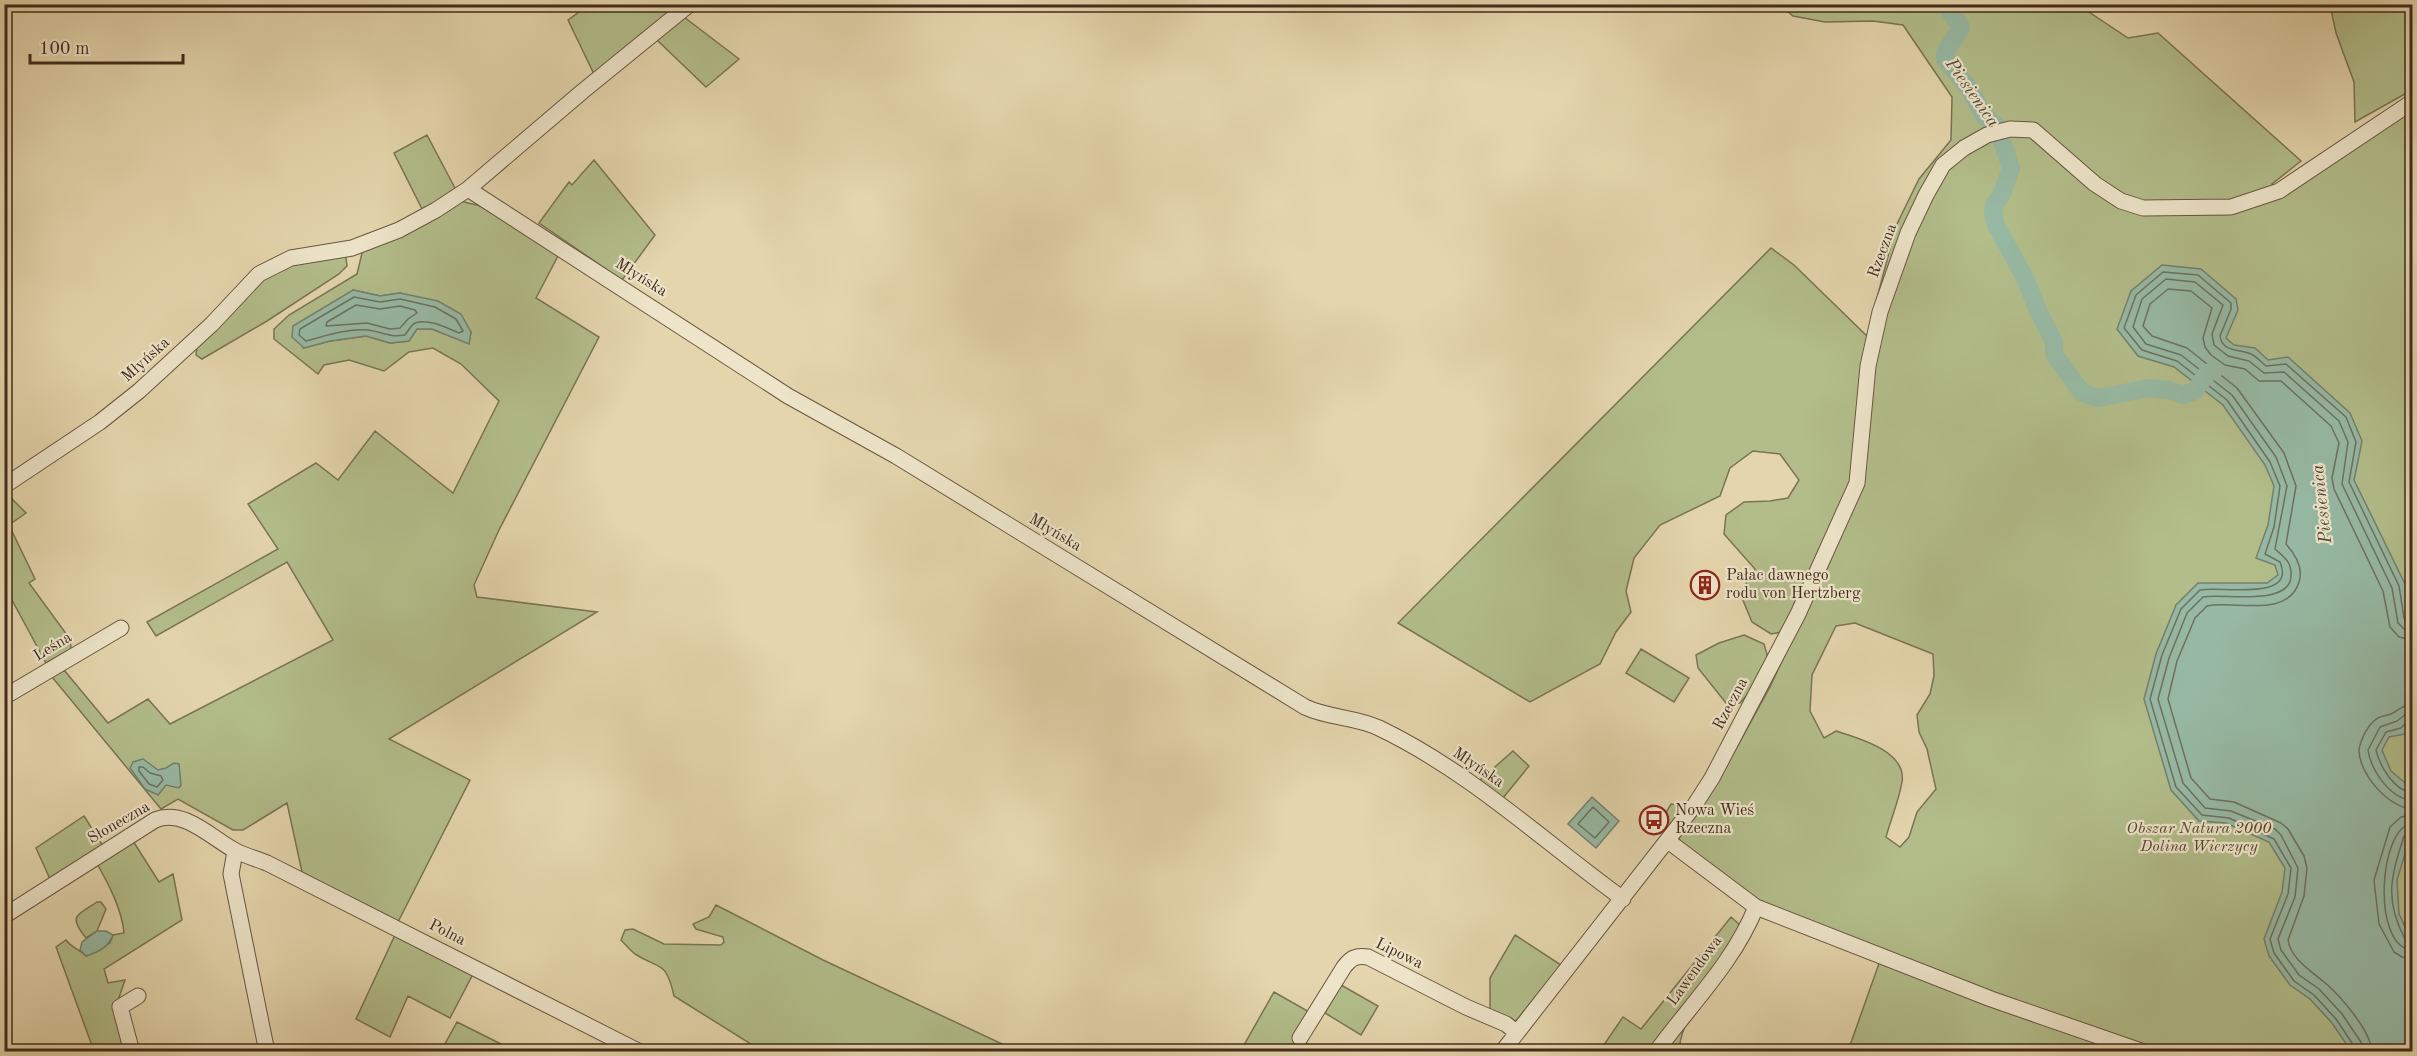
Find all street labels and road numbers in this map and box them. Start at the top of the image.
street label: Rzeczna [1866,222,1900,280]
street label: Młyńska [612,256,670,300]
street label: Młyńska [119,335,173,385]
street label: Młyńska [1026,511,1084,555]
street label: Leśna [31,629,75,665]
street label: Rzeczna [1711,675,1751,733]
street label: Młyńska [1449,745,1507,791]
street label: Słoneczna [85,799,153,847]
street label: Polna [426,917,468,949]
street label: Lawendowa [1665,933,1726,1009]
street label: Lipowa [1373,936,1425,972]

